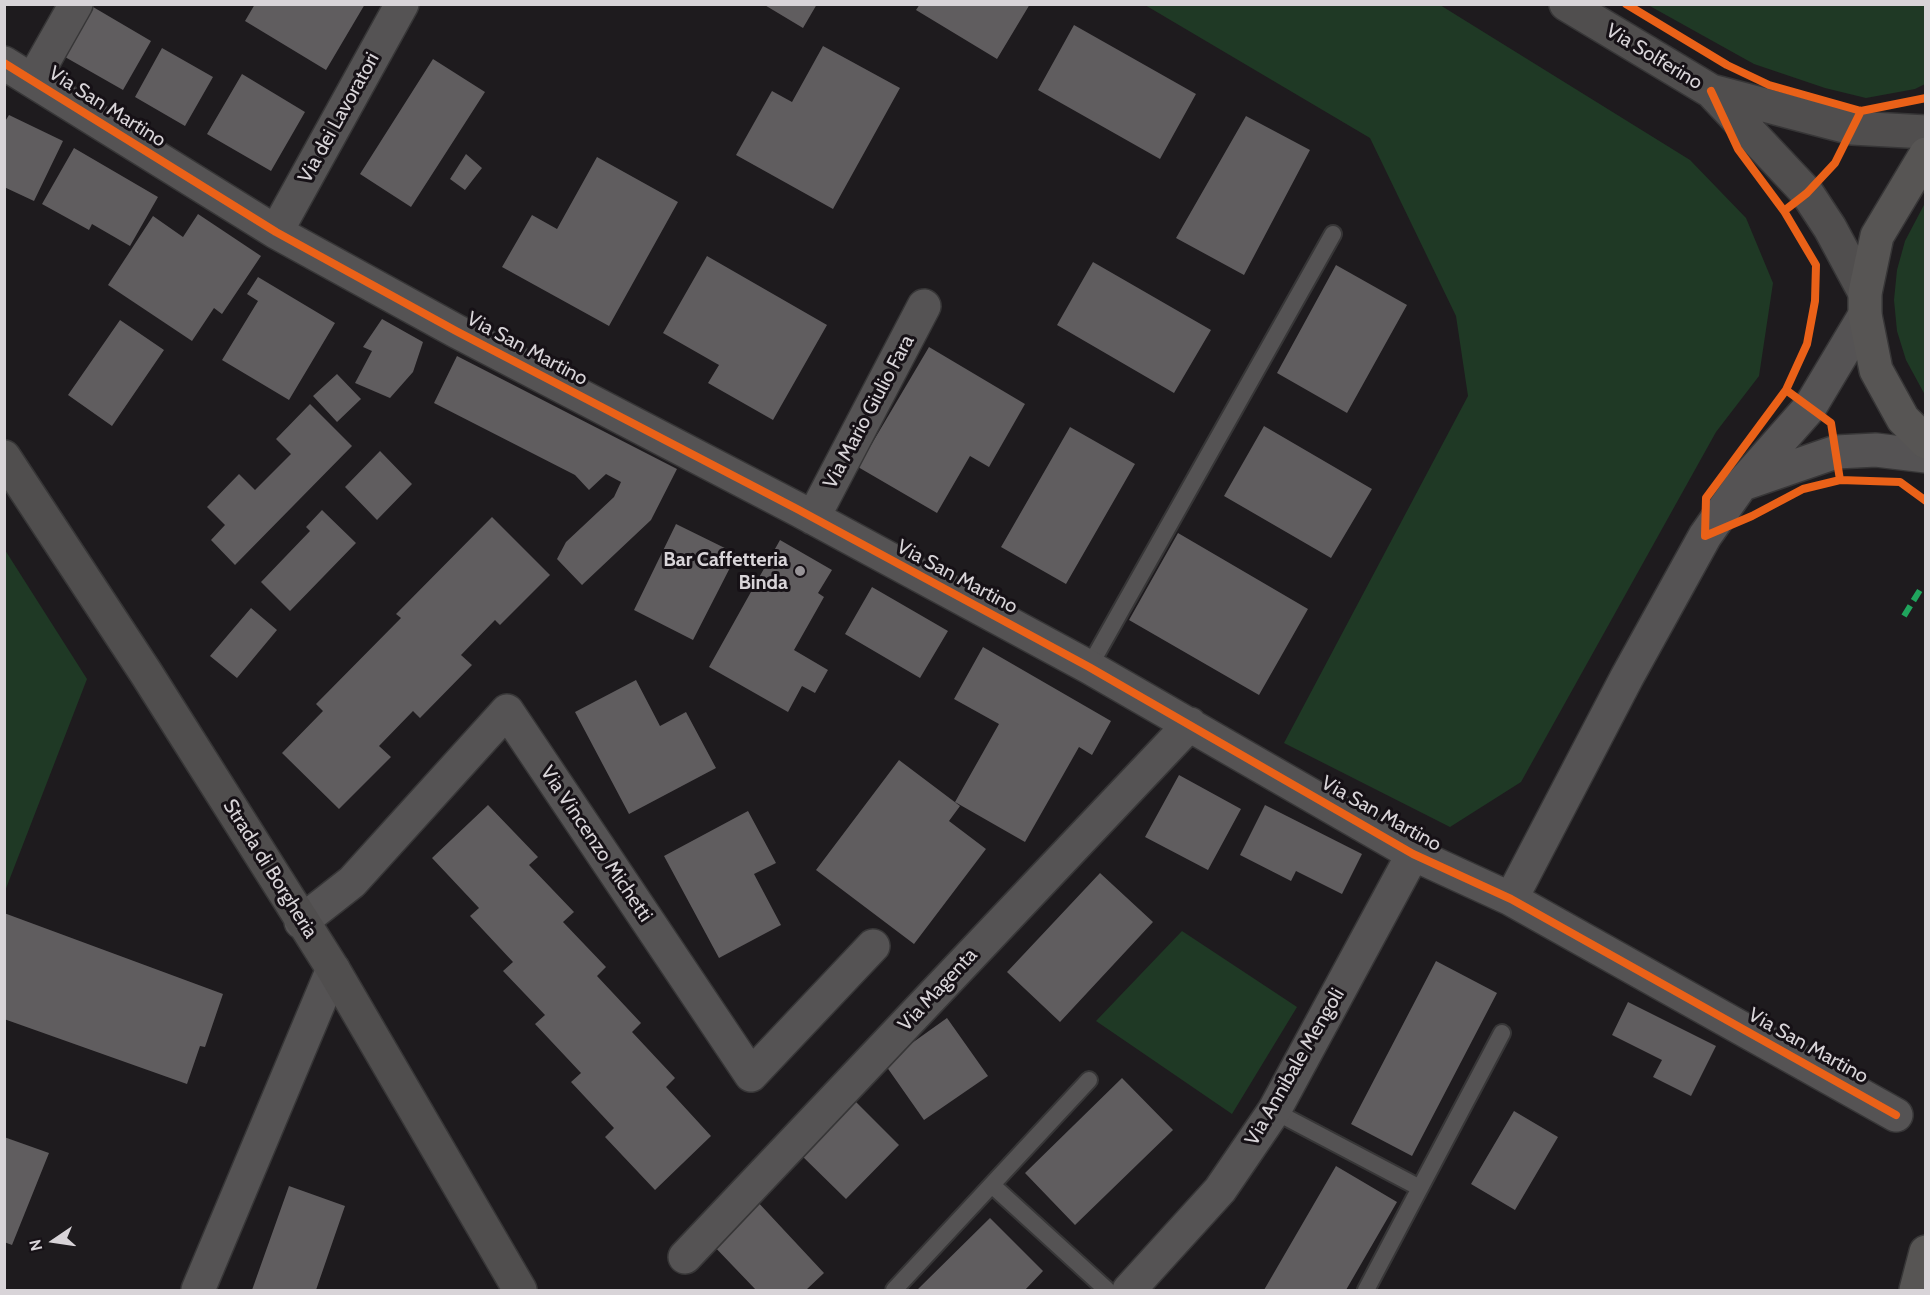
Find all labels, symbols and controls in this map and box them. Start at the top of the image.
street label: Via Solferino [1601,19,1707,95]
street label: Via dei Lavoratori [293,49,385,187]
street label: Via San Martino [44,61,170,153]
street label: Via San Martino [462,307,592,391]
street label: Via Mario Giulio Fara [818,331,920,493]
street label: Via San Martino [892,535,1022,619]
place label: Bar Caffetteria Binda [663,548,788,595]
marker: Bar Caffetteria Binda [793,564,807,578]
street label: Via Vincenzo Michetti [535,761,657,927]
street label: Via San Martino [1317,771,1445,857]
street label: Strada di Borgheria [218,795,322,943]
street label: Via Magenta [894,944,982,1036]
street label: Via Annibale Mengoli [1240,984,1350,1150]
street label: Via San Martino [1744,1003,1872,1089]
north arrow [24,1211,84,1271]
text: N [25,1238,47,1253]

